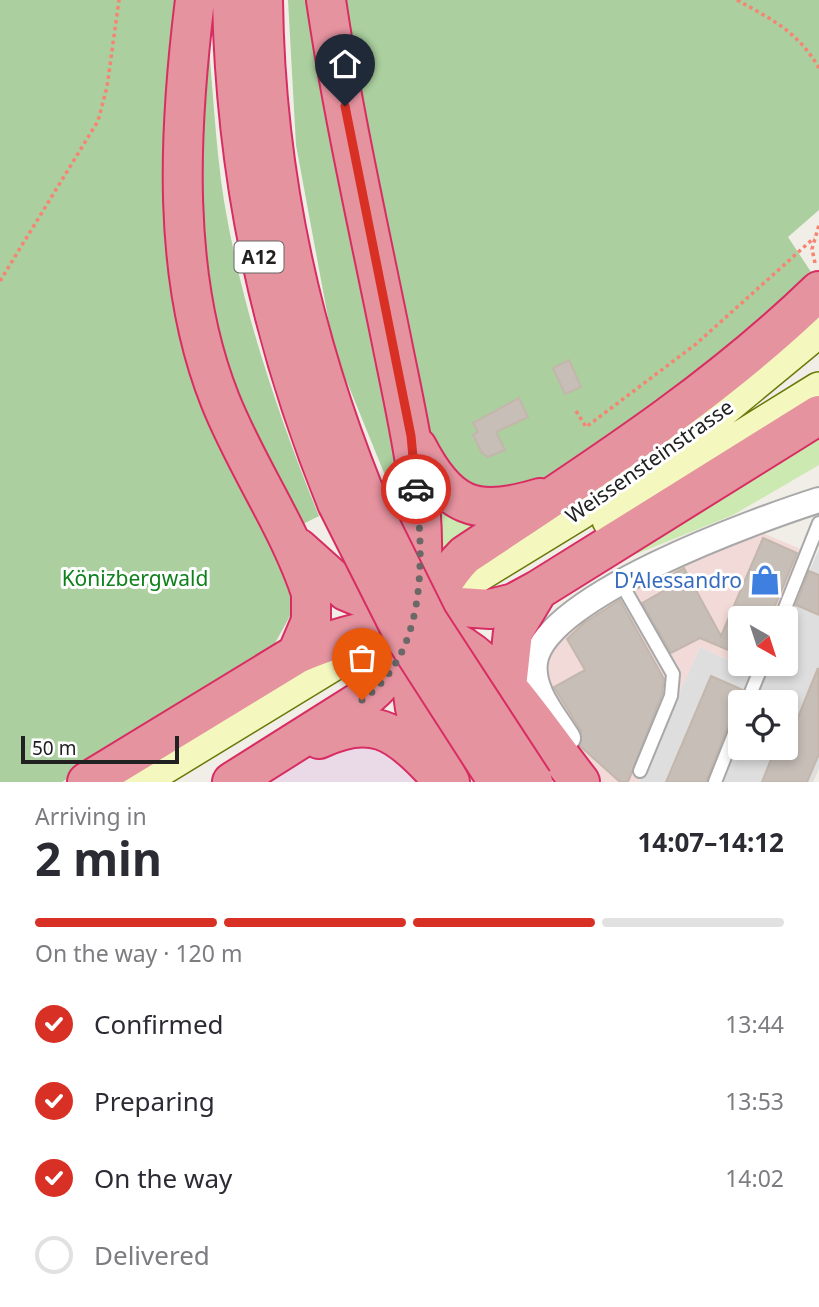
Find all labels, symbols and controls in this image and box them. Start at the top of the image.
pin [315,34,375,106]
icon: home [326,45,364,83]
road number: A12 [234,242,284,272]
street label: Weissensteinstrasse [560,393,738,529]
courier [381,454,451,524]
icon: car [397,470,435,508]
shop icon: D'Alessandro [748,563,782,597]
park label: Könizbergwald [62,564,208,592]
place label: D'Alessandro [614,566,742,594]
north arrow [728,606,798,676]
map controls [728,606,798,760]
pin [332,628,392,700]
icon: bag [343,639,381,677]
button: locate [728,690,798,760]
scale bar [21,733,178,765]
text: 50 m [32,735,76,761]
text: Arriving in [35,800,147,832]
text: 14:07–14:12 [637,824,784,860]
text: 2 min [35,827,162,889]
text: On the way · 120 m [35,937,242,969]
icon: check [35,1005,73,1043]
text: Confirmed [94,1006,224,1042]
text: 13:44 [725,1008,784,1040]
icon: check [35,1082,73,1120]
text: Preparing [94,1083,215,1119]
text: 13:53 [725,1085,784,1117]
icon: check [35,1159,73,1197]
text: On the way [94,1160,232,1196]
text: 14:02 [725,1162,784,1194]
text: Delivered [94,1237,210,1273]

